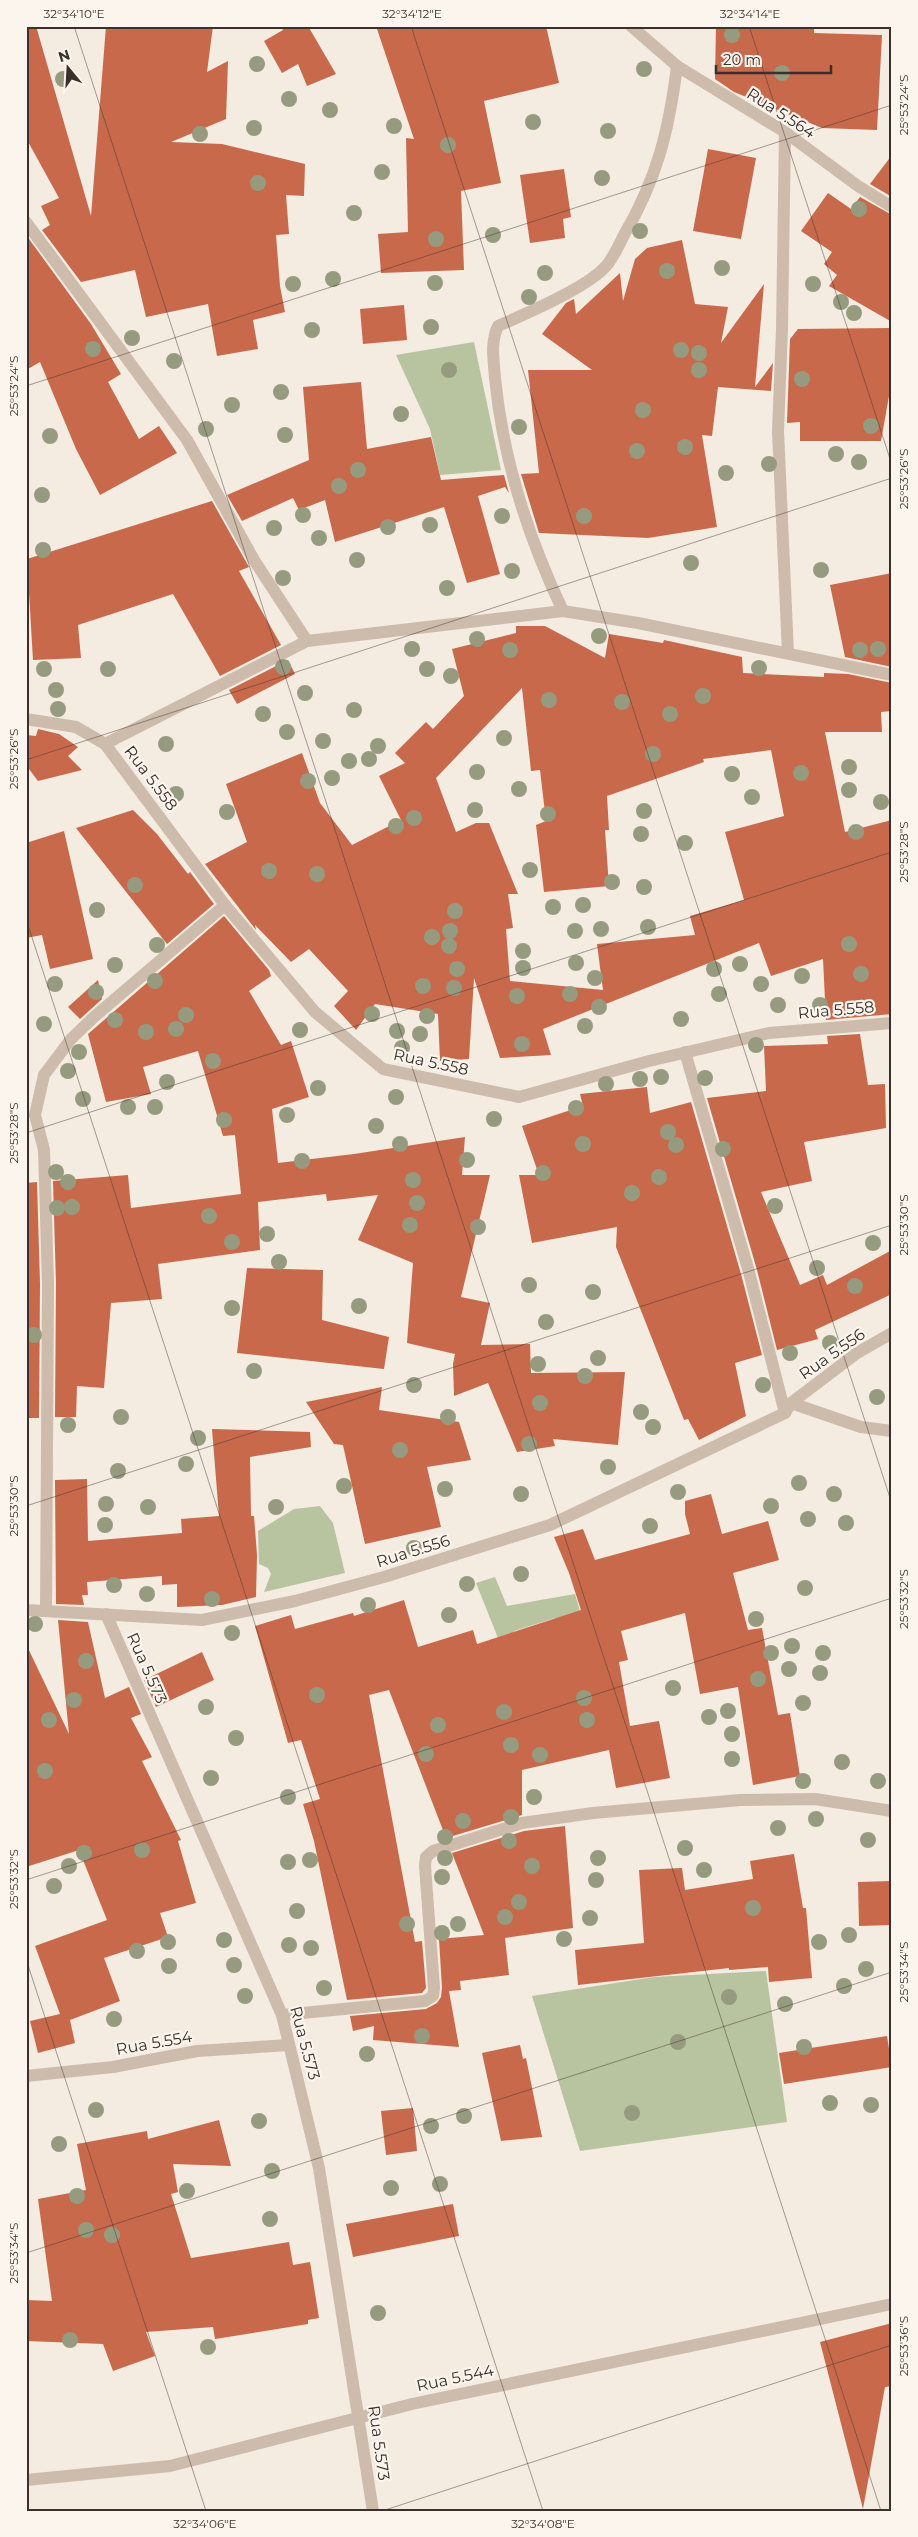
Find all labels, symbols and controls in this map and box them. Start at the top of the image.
text: 32°34'10"E [44,6,104,21]
text: 32°34'12"E [382,6,442,21]
text: 32°34'14"E [720,6,780,21]
north arrow [42,42,92,92]
scale bar [716,42,830,74]
text: N [56,45,72,66]
text: 20 m [723,50,761,69]
text: 25°53'24"S [896,75,911,135]
street label: Rua 5.564 [743,84,819,142]
text: 25°53'24"S [6,356,21,416]
text: 25°53'26"S [896,449,911,509]
text: 25°53'26"S [6,729,21,789]
street label: Rua 5.558 [120,742,182,814]
text: 25°53'28"S [896,821,911,883]
street label: Rua 5.558 [797,997,875,1023]
street label: Rua 5.558 [392,1045,470,1079]
text: 25°53'28"S [6,1102,21,1164]
text: 25°53'30"S [896,1194,911,1256]
street label: Rua 5.556 [795,1324,869,1384]
text: 25°53'30"S [6,1475,21,1537]
street label: Rua 5.556 [374,1531,452,1571]
text: 25°53'32"S [896,1569,911,1629]
street label: Rua 5.573 [123,1630,171,1706]
text: 25°53'32"S [6,1849,21,1909]
text: 25°53'34"S [896,1942,911,2002]
street label: Rua 5.573 [286,2004,324,2082]
street label: Rua 5.554 [114,2027,194,2059]
text: 25°53'34"S [6,2223,21,2283]
text: 25°53'36"S [896,2316,911,2376]
street label: Rua 5.544 [415,2360,496,2395]
street label: Rua 5.573 [364,2404,394,2482]
text: 32°34'06"E [173,2516,237,2531]
text: 32°34'08"E [511,2516,575,2531]

